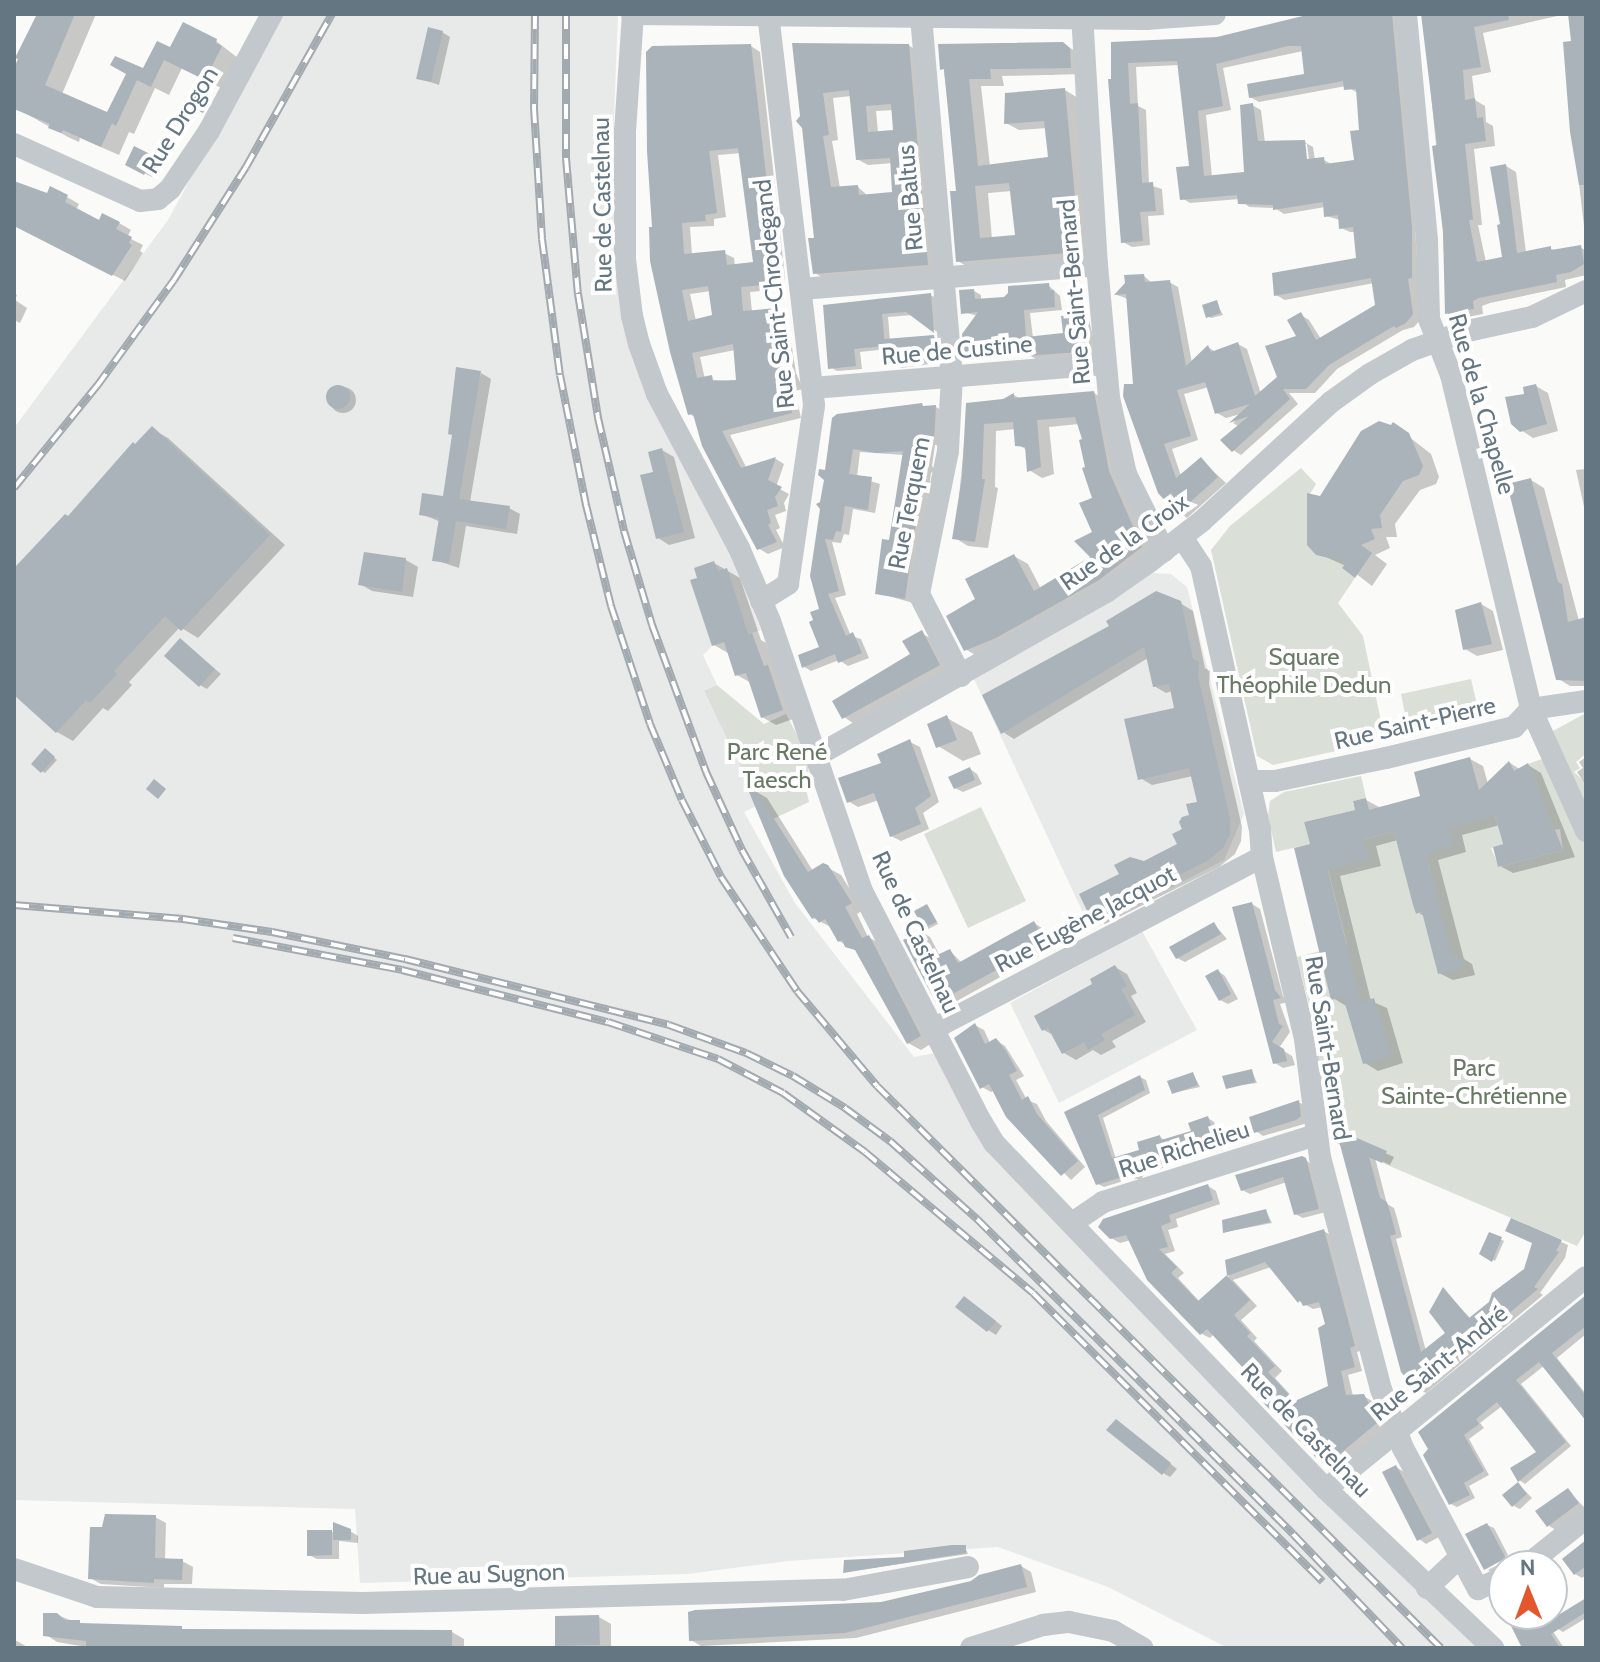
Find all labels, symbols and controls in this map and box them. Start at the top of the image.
street label: Rue Drogon [136,61,224,179]
street label: Rue de Castelnau [586,117,618,293]
street label: Rue Baltus [891,144,929,252]
street label: Rue Saint-Chrodegand [748,178,800,410]
street label: Rue Saint-Bernard [1052,198,1096,386]
street label: Rue de la Chapelle [1442,310,1522,498]
street label: Rue de Custine [880,329,1034,371]
street label: Rue Terquem [882,434,936,572]
street label: Rue de la Croix [1054,487,1194,597]
park label: Square Théophile Dedun [1217,643,1391,699]
street label: Rue Saint-Pierre [1332,690,1498,756]
park label: Parc René Taesch [727,738,827,794]
street label: Rue de Castelnau [866,847,966,1017]
street label: Rue Eugène Jacquot [990,859,1180,979]
street label: Rue Saint-Bernard [1299,954,1357,1142]
park label: Parc Sainte-Chrétienne [1381,1054,1567,1110]
street label: Rue Richelieu [1115,1114,1253,1184]
street label: Rue Saint-André [1365,1299,1513,1427]
street label: Rue de Castelnau [1235,1357,1377,1503]
north arrow [1488,1550,1568,1630]
text: N [1520,1554,1536,1581]
street label: Rue au Sugnon [412,1557,566,1591]

